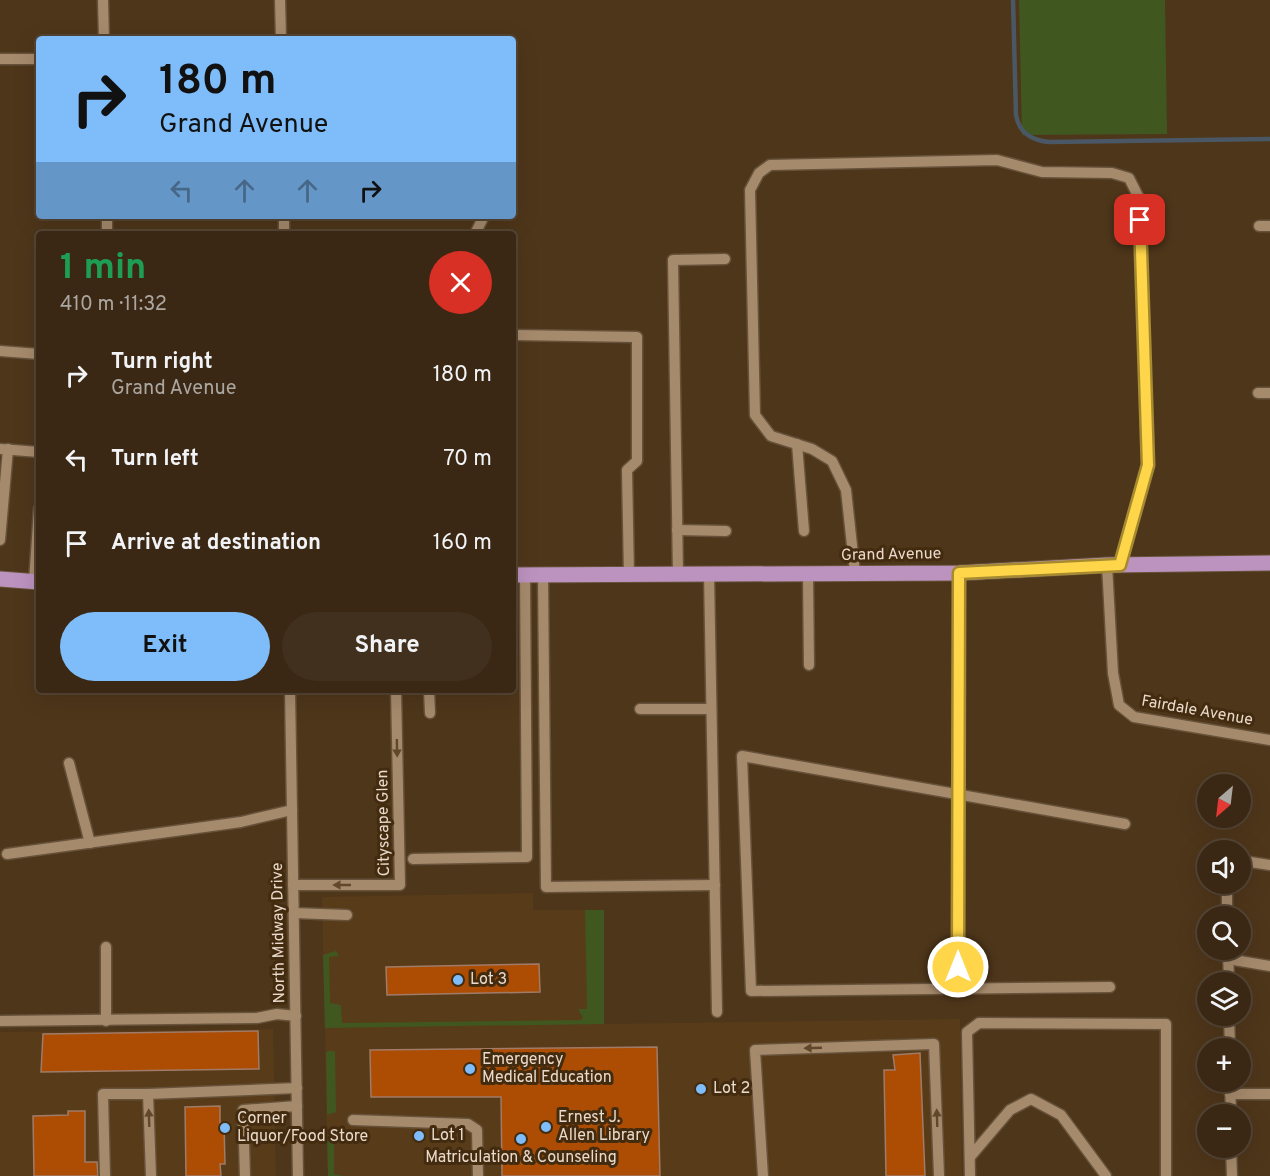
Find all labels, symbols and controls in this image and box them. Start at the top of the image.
text: 180 m [159,56,276,109]
icon: right [60,60,138,138]
text: Grand Avenue [159,108,328,142]
icon: left [165,174,198,207]
icon: ahead [228,174,261,207]
icon: ahead [291,174,324,207]
icon: right [354,174,387,207]
pin [1114,194,1165,245]
icon: arrive [1123,203,1156,236]
text: 1 min [60,246,146,292]
button: close [429,251,492,314]
text: 410 m · 11:32 [60,292,167,318]
text: Turn right [111,349,213,376]
icon: right [60,359,93,392]
text: 180 m [433,362,492,389]
text: Grand Avenue [111,376,236,402]
icon: left [60,443,93,476]
text: Turn left [111,446,199,473]
text: 70 m [443,446,492,473]
icon: arrive [60,527,93,560]
text: Arrive at destination [111,530,321,557]
text: 160 m [433,530,492,557]
street label: Grand Avenue [841,544,941,566]
button: Exit [60,612,270,681]
button: Share [282,612,492,681]
street label: Fairdale Avenue [1140,691,1254,731]
one-way arrow [393,739,402,758]
street label: Cityscape Glen [373,769,395,877]
north arrow [1197,774,1251,828]
map controls [1197,774,1251,1158]
button: sound [1197,840,1251,894]
street label: North Midway Drive [268,862,290,1004]
one-way arrow [333,880,352,890]
button: search [1197,906,1251,960]
position arrow [926,935,990,999]
place label: Lot 3 [470,970,507,990]
button: layers [1197,972,1251,1026]
marker: Lot 3 [451,973,465,987]
button: + [1197,1038,1251,1092]
one-way arrow [804,1043,823,1052]
place label: Emergency Medical Education [482,1050,612,1088]
marker: Emergency Medical Education [463,1062,477,1076]
place label: Lot 2 [713,1079,750,1099]
marker: Lot 2 [694,1082,708,1096]
button: − [1197,1104,1251,1158]
one-way arrow [144,1108,154,1127]
place label: Ernest J. Allen Library [558,1108,650,1146]
one-way arrow [932,1108,941,1127]
place label: Corner Liquor/Food Store [237,1109,368,1147]
marker: Ernest J. Allen Library [539,1120,553,1134]
marker: Corner Liquor/Food Store [218,1121,232,1135]
place label: Lot 1 [431,1126,465,1146]
marker: Lot 1 [412,1129,426,1143]
marker: Matriculation & Counseling [514,1132,528,1146]
place label: Matriculation & Counseling [425,1148,617,1168]

